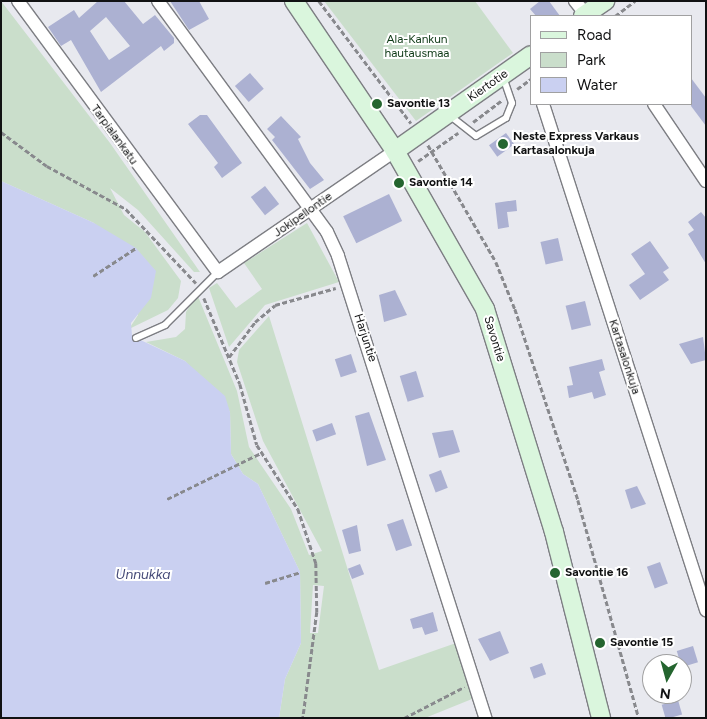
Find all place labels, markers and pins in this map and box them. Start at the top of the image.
place label: Savontie 13 [387,97,450,111]
marker: Savontie 13 [371,98,383,110]
place label: Neste Express Varkaus Kartasalonkuja [513,130,639,158]
marker: Neste Express Varkaus Kartasalonkuja [497,138,509,150]
place label: Savontie 14 [409,176,473,190]
marker: Savontie 14 [393,177,405,189]
place label: Savontie 16 [565,566,628,580]
marker: Savontie 16 [549,567,561,579]
place label: Savontie 15 [610,636,673,650]
marker: Savontie 15 [594,637,606,649]

